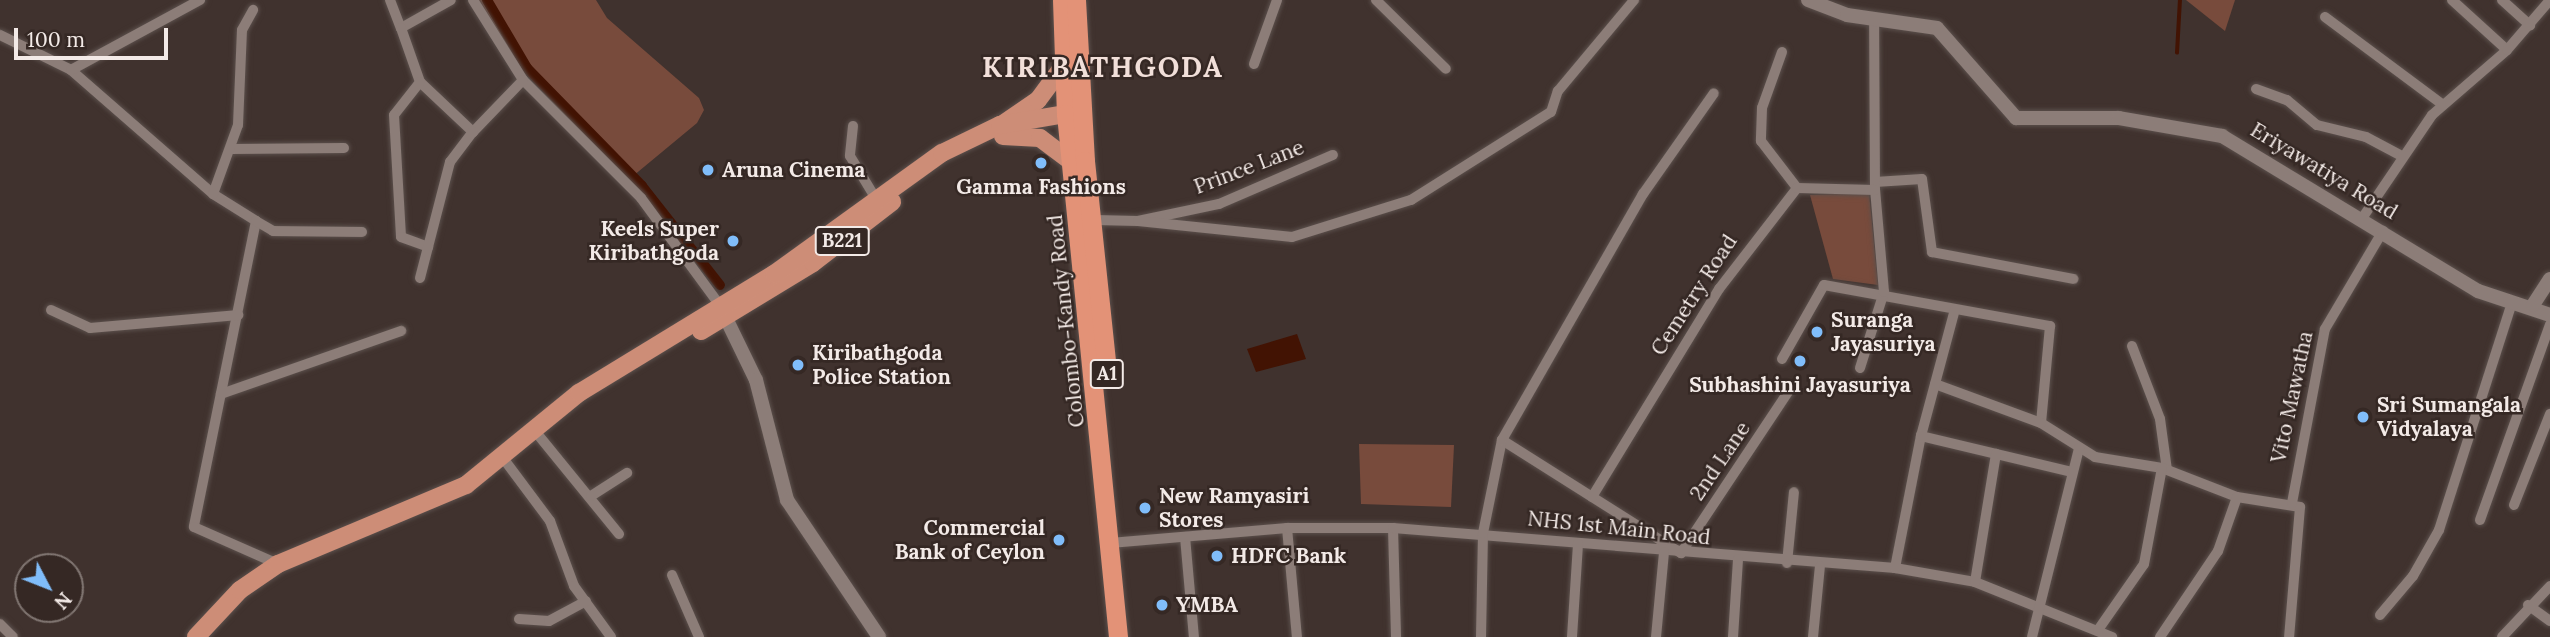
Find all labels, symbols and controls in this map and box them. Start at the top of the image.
scale bar [18,14,172,58]
text: 100 m [27,26,85,53]
district label: KIRIBATHGODA [983,50,1223,84]
street label: Eriyawatiya Road [2246,117,2402,225]
street label: Prince Lane [1190,134,1308,200]
marker: Gamma Fashions [1033,155,1049,171]
place label: Aruna Cinema [722,157,865,183]
marker: Aruna Cinema [700,162,716,178]
place label: Gamma Fashions [956,174,1126,200]
street label: Colombo-Kandy Road [1042,213,1090,429]
place label: Keels Super Kiribathgoda [589,216,719,266]
road number: B221 [814,226,870,256]
street label: Cemetry Road [1646,230,1742,360]
marker: Keels Super Kiribathgoda [725,233,741,249]
place label: Suranga Jayasuriya [1831,307,1935,357]
marker: Suranga Jayasuriya [1809,324,1825,340]
street label: Vito Mawatha [2266,329,2318,465]
place label: Kiribathgoda Police Station [812,340,951,390]
marker: Subhashini Jayasuriya [1792,353,1808,369]
marker: Kiribathgoda Police Station [790,357,806,373]
road number: A1 [1090,358,1124,390]
place label: Subhashini Jayasuriya [1689,372,1911,398]
place label: Sri Sumangala Vidyalaya [2377,392,2521,442]
marker: Sri Sumangala Vidyalaya [2355,409,2371,425]
street label: 2nd Lane [1684,417,1756,505]
place label: New Ramyasiri Stores [1159,483,1309,533]
marker: New Ramyasiri Stores [1137,500,1153,516]
street label: NHS 1st Main Road [1526,506,1712,550]
place label: Commercial Bank of Ceylon [895,515,1045,565]
marker: Commercial Bank of Ceylon [1051,532,1067,548]
place label: HDFC Bank [1231,543,1346,569]
marker: HDFC Bank [1209,548,1225,564]
north arrow [14,553,84,623]
text: N [49,587,77,614]
place label: YMBA [1176,592,1238,618]
marker: YMBA [1154,597,1170,613]

